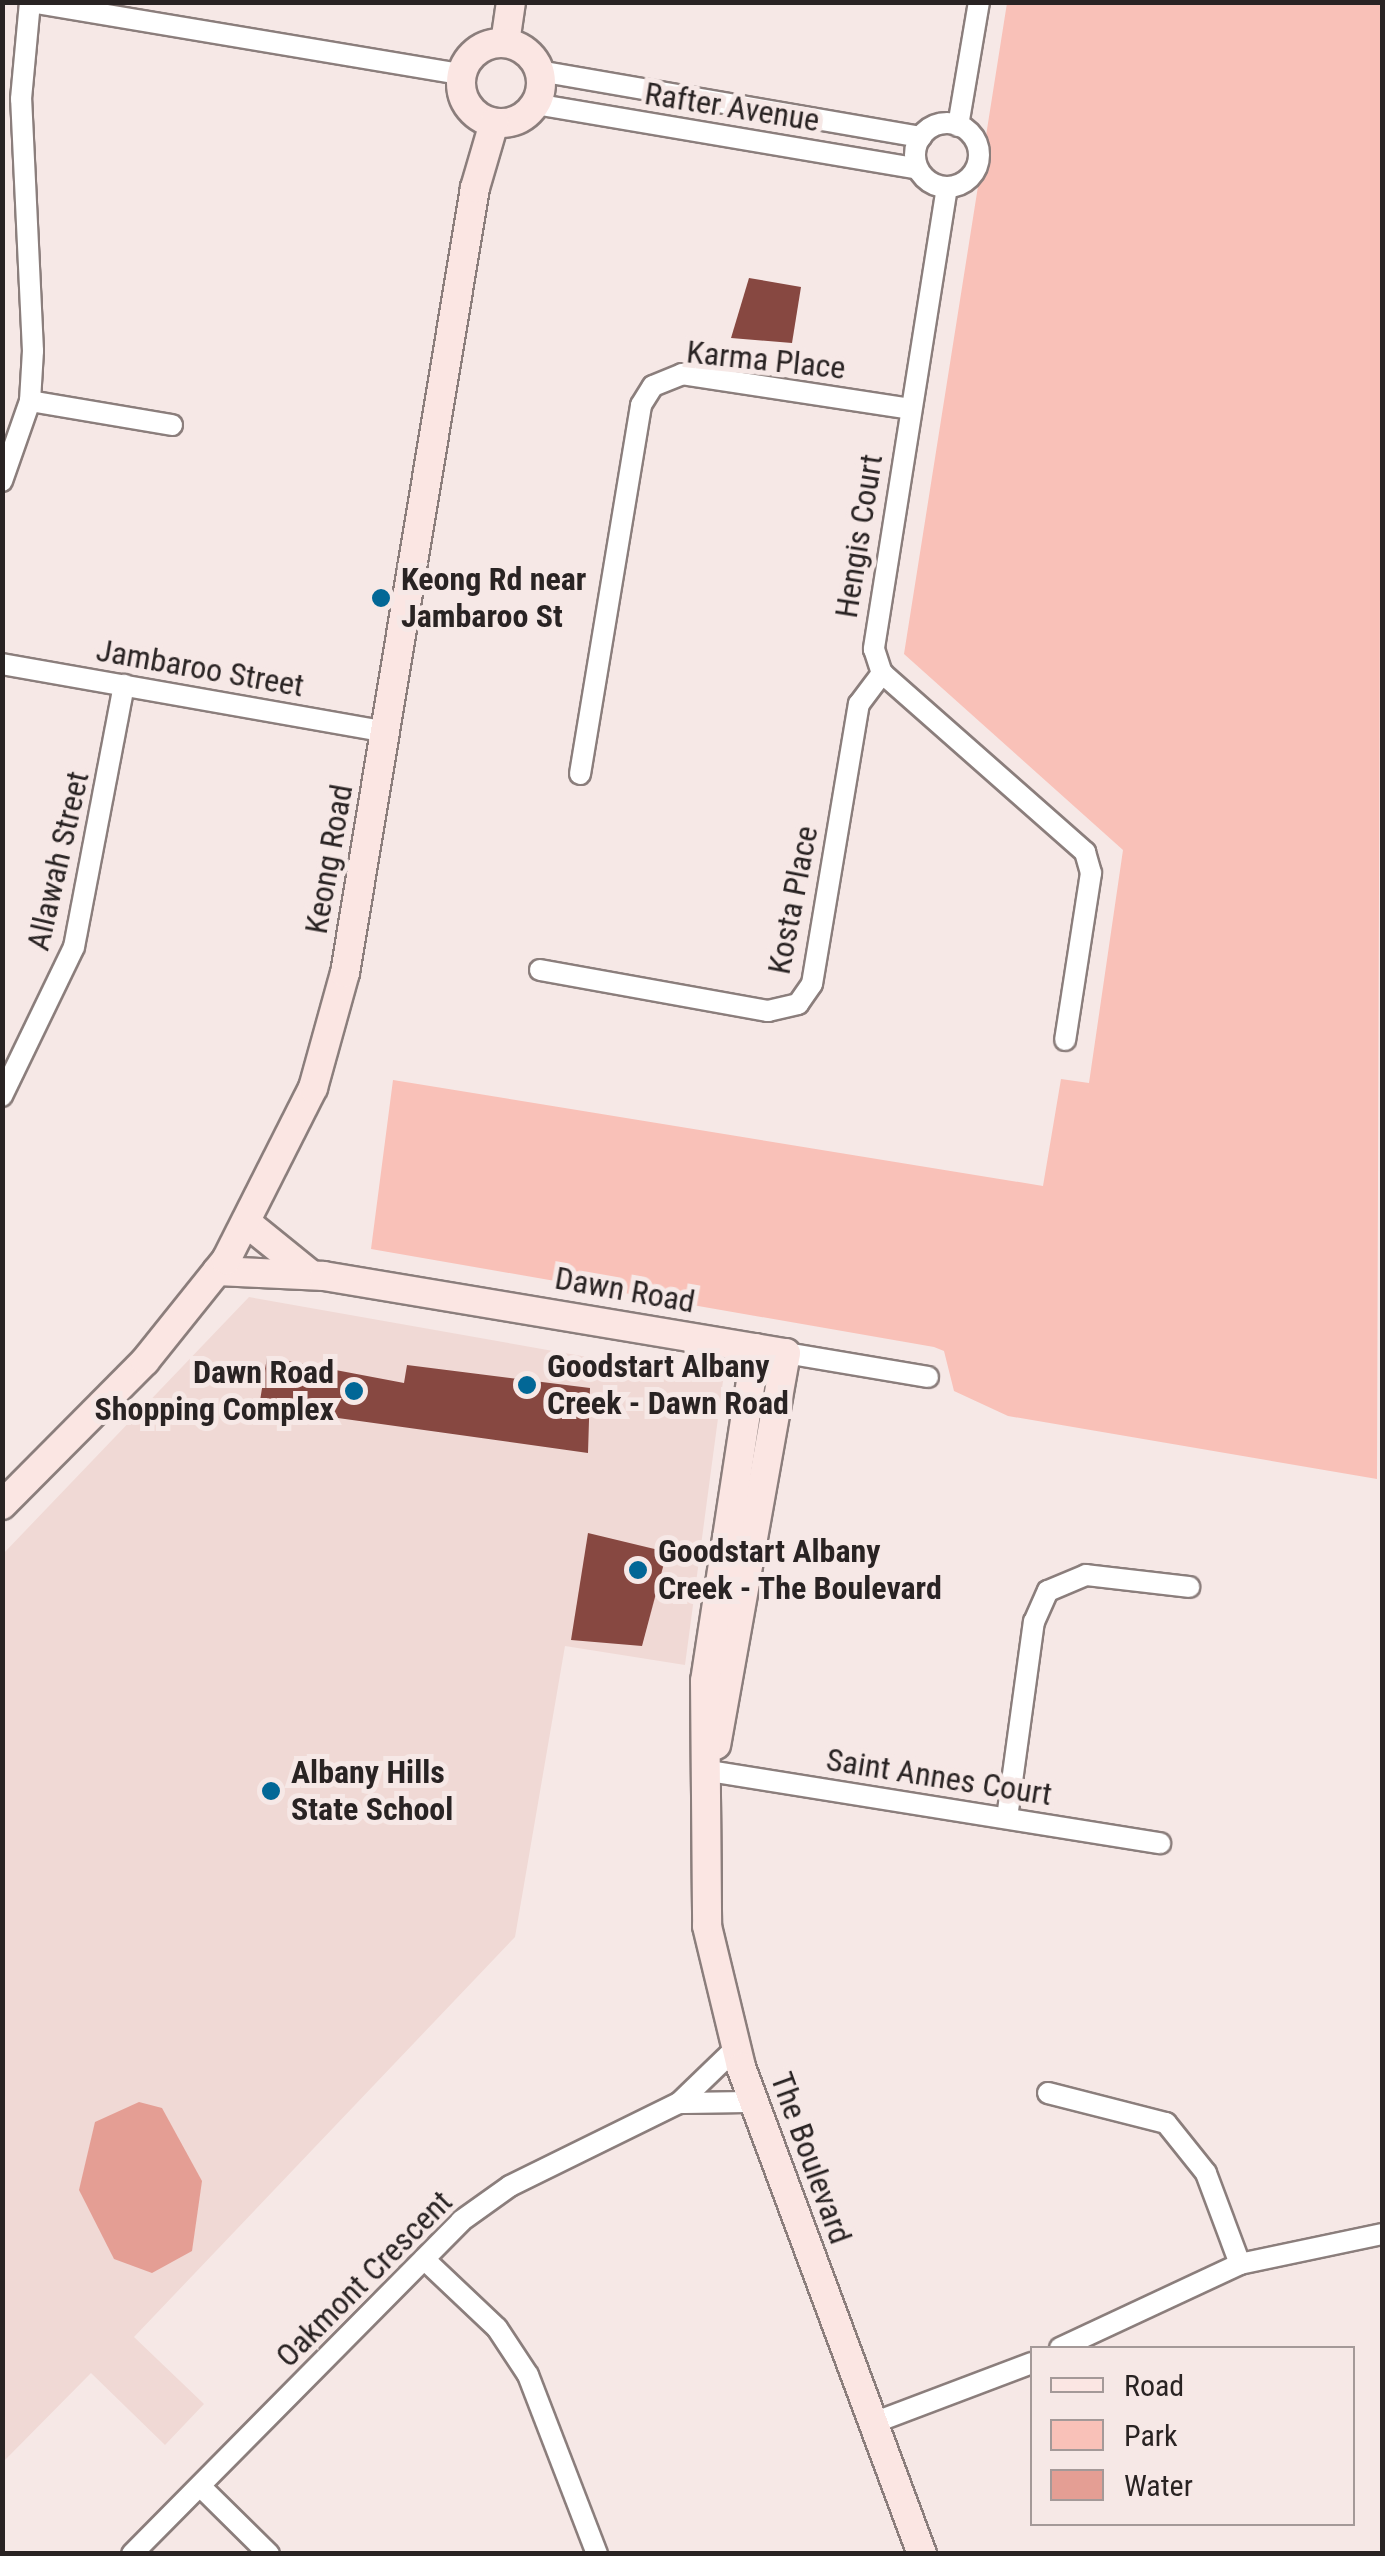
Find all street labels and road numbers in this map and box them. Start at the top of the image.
street label: Rafter Avenue [642,74,822,140]
street label: Karma Place [685,333,847,387]
street label: Hengis Court [827,451,891,621]
street label: Jambaroo Street [93,631,307,705]
street label: Allawah Street [19,768,97,954]
street label: Keong Road [297,781,361,937]
street label: Kosta Place [760,823,826,977]
street label: Dawn Road [552,1259,698,1321]
street label: Saint Annes Court [824,1740,1054,1814]
street label: The Boulevard [762,2067,860,2249]
street label: Oakmont Crescent [268,2183,460,2375]

